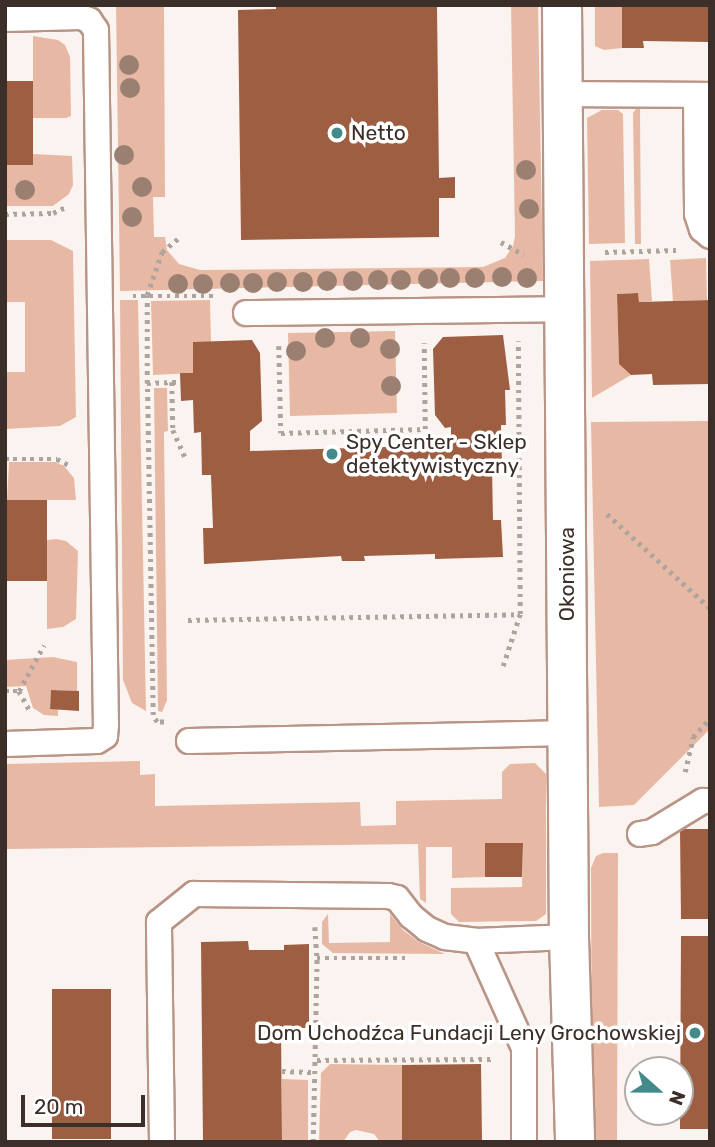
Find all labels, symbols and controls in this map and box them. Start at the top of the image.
place label: Netto [351,120,406,146]
marker: Netto [329,125,345,141]
place label: Spy Center - Sklep detektywistyczny [346,429,528,479]
marker: Spy Center - Sklep detektywistyczny [324,446,340,462]
street label: Okoniowa [554,527,580,621]
place label: Dom Uchodźca Fundacji Leny Grochowskiej [256,1020,681,1046]
marker: Dom Uchodźca Fundacji Leny Grochowskiej [687,1025,703,1041]
north arrow [624,1056,694,1126]
scale bar [24,1080,149,1124]
text: N [664,1087,690,1108]
text: 20 m [34,1094,83,1119]

